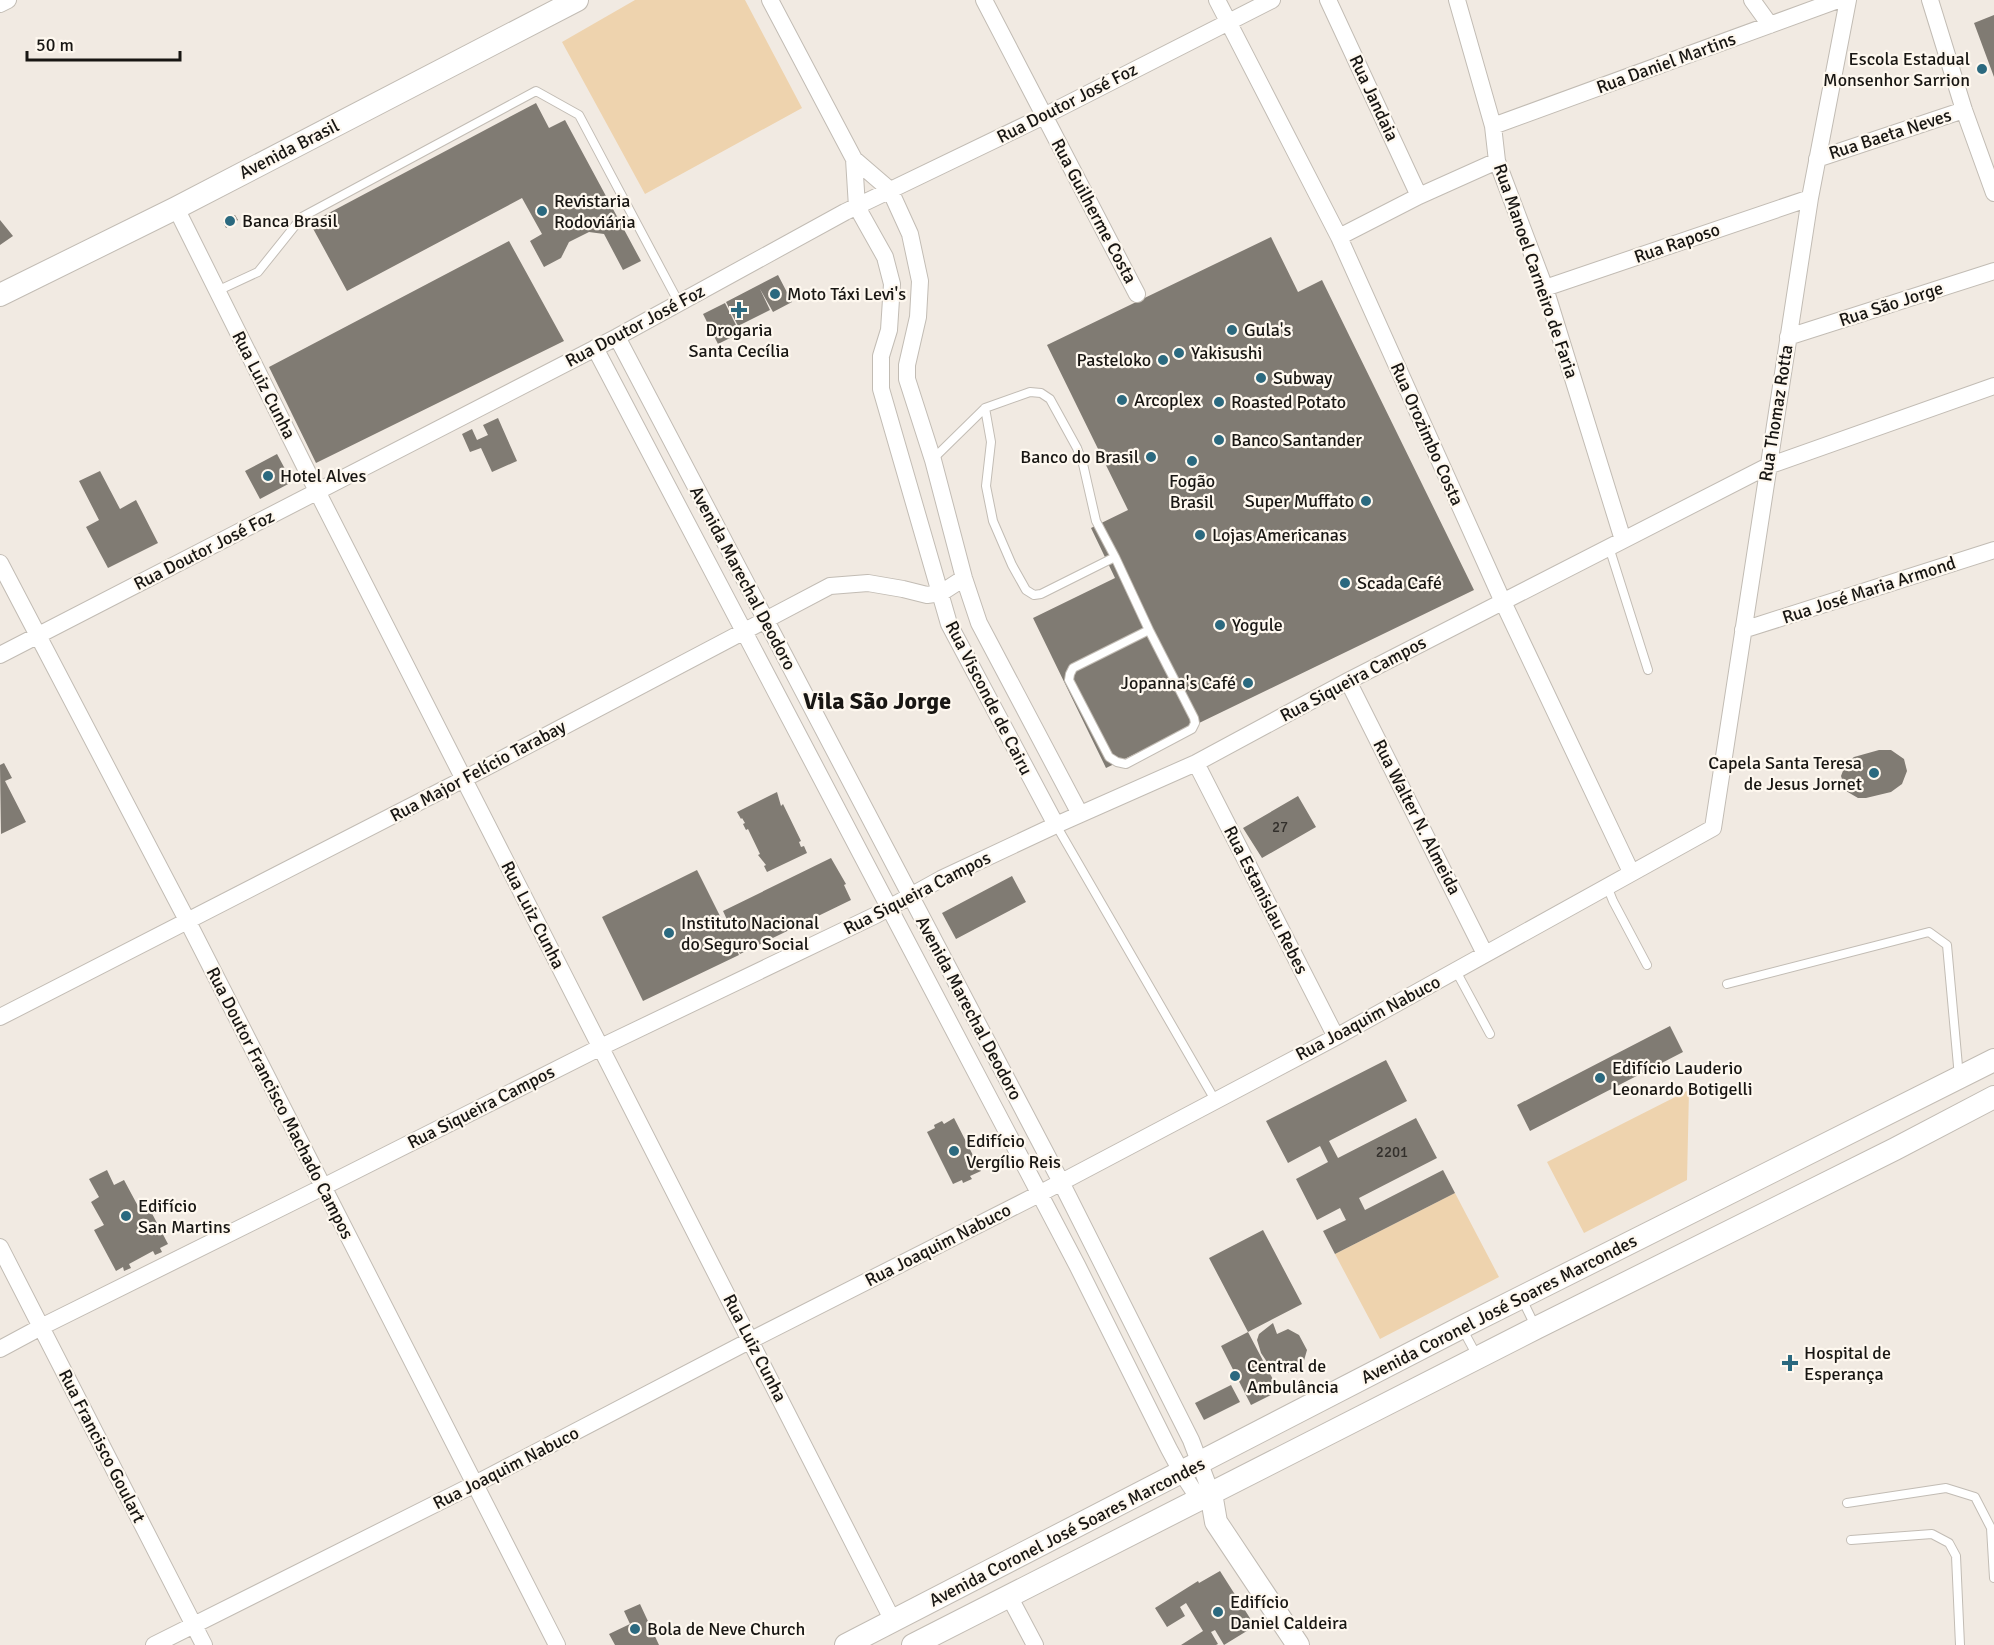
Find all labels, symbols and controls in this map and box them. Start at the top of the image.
scale bar [27,24,180,62]
street label: Rua Daniel Martins [1593,28,1739,98]
text: 50 m [36,34,74,56]
place label: Escola Estadual Monsenhor Sarrion [1823,48,1970,91]
street label: Rua Jandaia [1344,51,1404,145]
street label: Rua Doutor José Foz [993,58,1141,148]
marker: Escola Estadual Monsenhor Sarrion [1975,62,1989,76]
street label: Rua Baeta Neves [1826,104,1954,164]
street label: Avenida Brasil [235,114,343,184]
street label: Rua Guilherme Costa [1046,135,1142,287]
street label: Rua Manoel Carneiro de Faria [1489,161,1583,381]
place label: Revistaria Rodoviária [554,190,636,233]
marker: Revistaria Rodoviária [535,204,549,218]
place label: Banca Brasil [242,210,338,232]
marker: Banca Brasil [223,214,237,228]
street label: Rua Raposo [1631,218,1723,268]
street label: Rua São Jorge [1836,277,1946,331]
street label: Rua Doutor José Foz [562,280,708,372]
place label: Moto Táxi Levi's [787,283,906,305]
marker: Moto Táxi Levi's [768,287,782,301]
marker: Drogaria Santa Cecília [732,303,746,317]
place label: Drogaria Santa Cecília [689,319,789,362]
place label: Gula's [1244,319,1292,341]
marker: Gula's [1225,323,1239,337]
street label: Rua Luiz Cunha [227,327,301,443]
place label: Yakisushi [1191,342,1262,364]
street label: Rua Thomaz Rotta [1754,343,1798,483]
marker: Yakisushi [1172,346,1186,360]
place label: Pasteloko [1077,349,1151,371]
marker: Pasteloko [1156,353,1170,367]
street label: Rua Orozimbo Costa [1386,359,1468,509]
place label: Subway [1273,367,1333,389]
marker: Subway [1254,371,1268,385]
place label: Arcoplex [1134,389,1202,411]
place label: Roasted Potato [1231,391,1346,413]
marker: Arcoplex [1115,393,1129,407]
marker: Roasted Potato [1212,395,1226,409]
place label: Banco Santander [1231,429,1362,451]
marker: Banco Santander [1212,433,1226,447]
place label: Banco do Brasil [1020,446,1139,468]
marker: Banco do Brasil [1144,450,1158,464]
marker: Fogão Brasil [1185,454,1199,468]
place label: Hotel Alves [280,465,367,487]
marker: Hotel Alves [261,469,275,483]
place label: Fogão Brasil [1169,470,1215,513]
street label: Avenida Marechal Deodoro [685,482,801,674]
place label: Super Muffato [1245,490,1354,512]
marker: Super Muffato [1359,494,1373,508]
street label: Rua Doutor José Foz [130,505,278,595]
place label: Lojas Americanas [1212,524,1347,546]
marker: Lojas Americanas [1193,528,1207,542]
street label: Rua José Maria Armond [1780,552,1958,628]
place label: Scada Café [1357,572,1442,594]
marker: Scada Café [1338,576,1352,590]
place label: Yogule [1232,614,1283,636]
street label: Rua Visconde de Cairu [941,617,1037,779]
marker: Yogule [1213,618,1227,632]
street label: Rua Siqueira Campos [1276,631,1430,727]
place label: Jopanna's Café [1121,672,1236,694]
marker: Jopanna's Café [1241,676,1255,690]
district label: Vila São Jorge [803,686,951,716]
street label: Rua Major Felício Tarabay [386,715,570,827]
street label: Rua Walter N. Almeida [1368,735,1466,899]
place label: Capela Santa Teresa de Jesus Jornet [1708,752,1862,795]
marker: Capela Santa Teresa de Jesus Jornet [1867,766,1881,780]
house number: 27 [1272,818,1288,836]
street label: Rua Estanislau Rebes [1219,822,1313,978]
street label: Rua Siqueira Campos [840,846,994,940]
street label: Rua Luiz Cunha [496,857,570,973]
place label: Instituto Nacional do Seguro Social [681,912,819,955]
street label: Avenida Marechal Deodoro [911,912,1027,1104]
marker: Instituto Nacional do Seguro Social [662,926,676,940]
street label: Rua Doutor Francisco Machado Campos [202,963,359,1243]
street label: Rua Joaquim Nabuco [1292,971,1444,1065]
place label: Edifício Lauderio Leonardo Botigelli [1612,1057,1753,1100]
street label: Rua Siqueira Campos [404,1060,558,1154]
marker: Edifício Lauderio Leonardo Botigelli [1593,1071,1607,1085]
place label: Edifício Vergílio Reis [966,1130,1061,1173]
house number: 2201 [1376,1143,1408,1161]
marker: Edifício Vergílio Reis [947,1144,961,1158]
place label: Edifício San Martins [138,1195,231,1238]
street label: Rua Joaquim Nabuco [861,1199,1015,1291]
marker: Edifício San Martins [119,1209,133,1223]
street label: Avenida Coronel José Soares Marcondes [1357,1230,1641,1388]
street label: Rua Luiz Cunha [718,1290,792,1406]
place label: Hospital de Esperança [1804,1342,1891,1385]
marker: Hospital de Esperança [1781,1354,1799,1372]
place label: Central de Ambulância [1247,1355,1339,1398]
street label: Rua Francisco Goulart [54,1366,150,1526]
marker: Central de Ambulância [1228,1369,1242,1383]
street label: Rua Joaquim Nabuco [429,1422,583,1514]
street label: Avenida Coronel José Soares Marcondes [925,1453,1209,1611]
place label: Edifício Daniel Caldeira [1230,1591,1348,1634]
marker: Edifício Daniel Caldeira [1211,1605,1225,1619]
place label: Bola de Neve Church [647,1618,805,1640]
marker: Bola de Neve Church [628,1622,642,1636]

